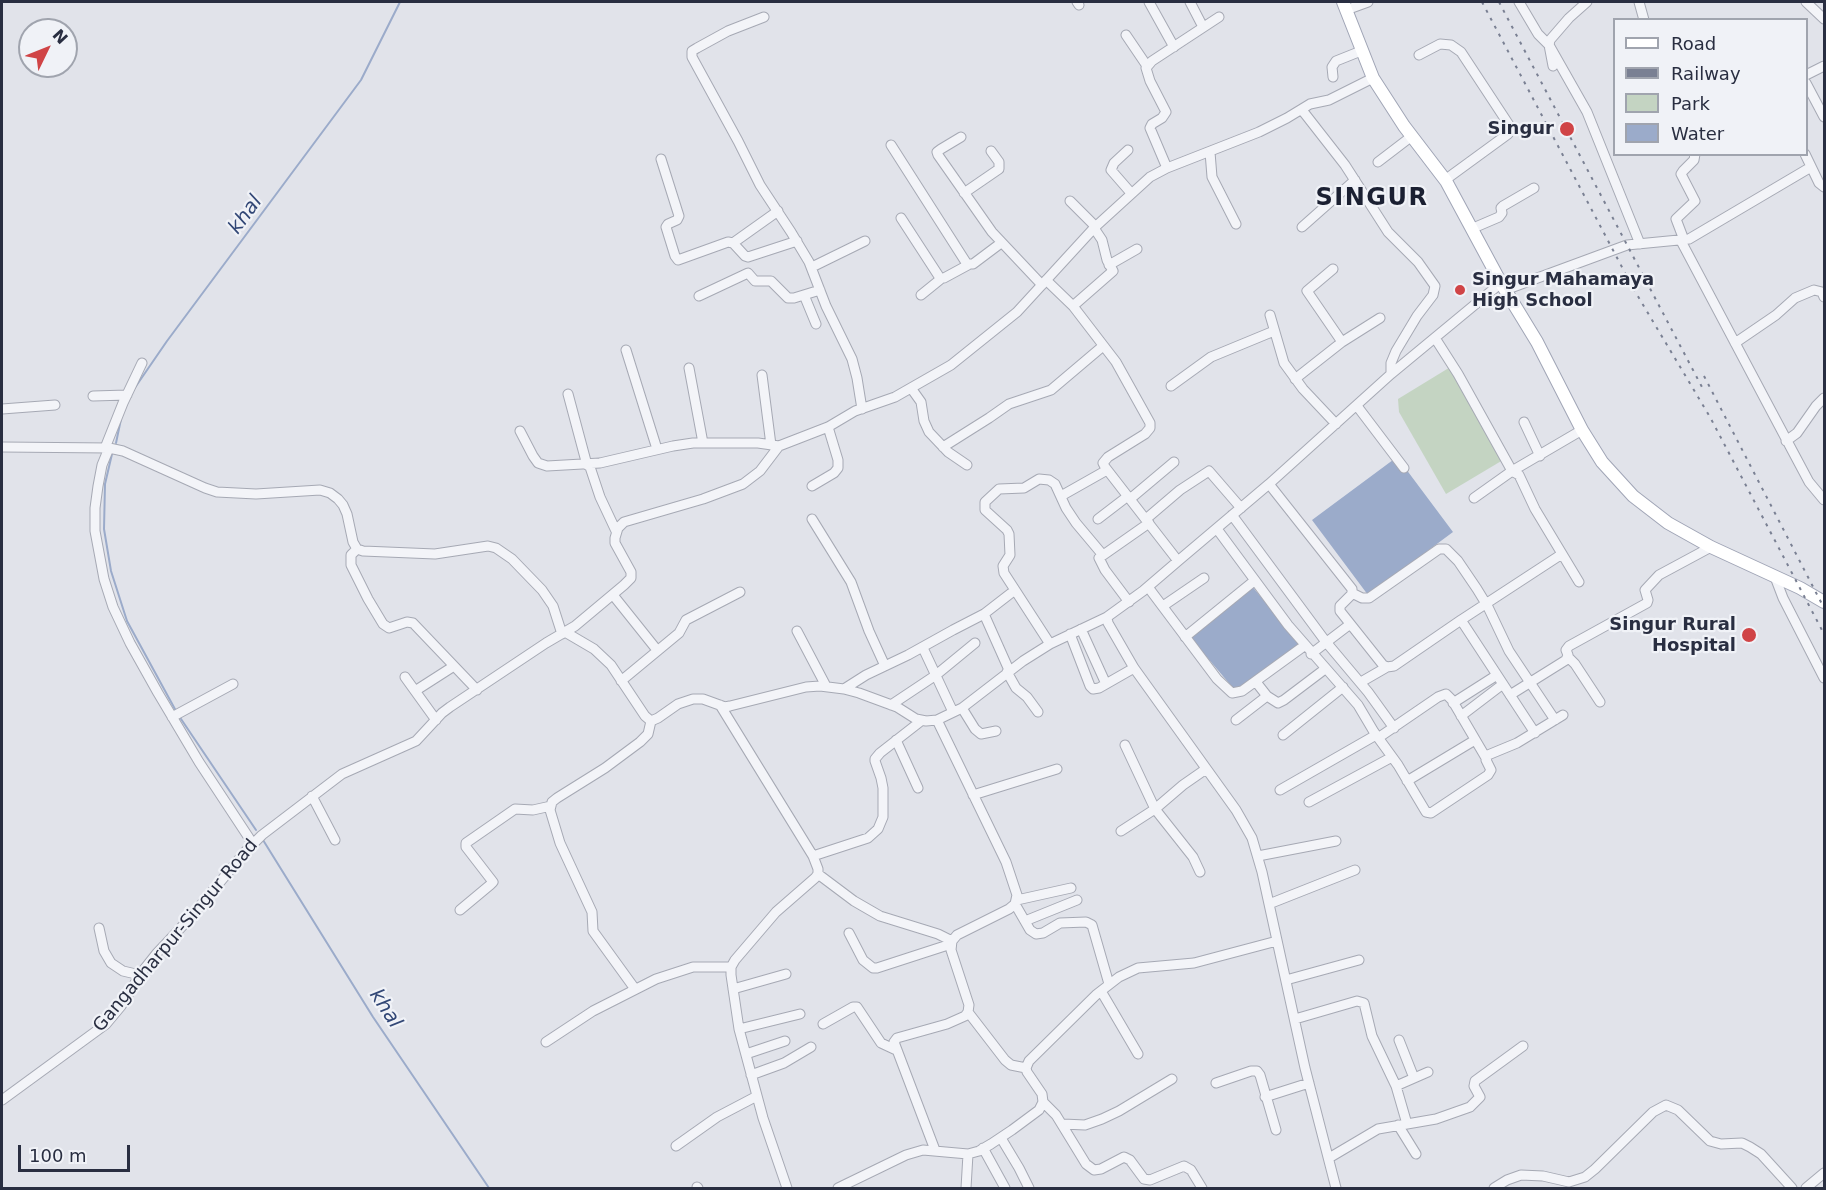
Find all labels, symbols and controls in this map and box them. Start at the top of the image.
north arrow [18,18,78,78]
legend [1613,18,1808,156]
text: N [49,25,72,48]
text: Road [1671,33,1716,54]
text: Railway [1671,63,1741,84]
text: Park [1671,93,1710,114]
place label: Singur [1487,118,1554,140]
marker: Singur [1558,120,1576,138]
text: Water [1671,123,1724,144]
district label: SINGUR [1316,185,1428,213]
water label: khal [224,191,268,239]
place label: Singur Mahamaya High School [1472,269,1654,312]
marker: Singur Mahamaya High School [1453,283,1467,297]
place label: Singur Rural Hospital [1609,614,1736,656]
marker: Singur Rural Hospital [1740,626,1758,644]
street label: Gangadharpur-Singur Road [89,835,263,1037]
water label: khal [363,985,407,1033]
scale bar [21,1133,134,1171]
text: 100 m [29,1145,87,1166]

